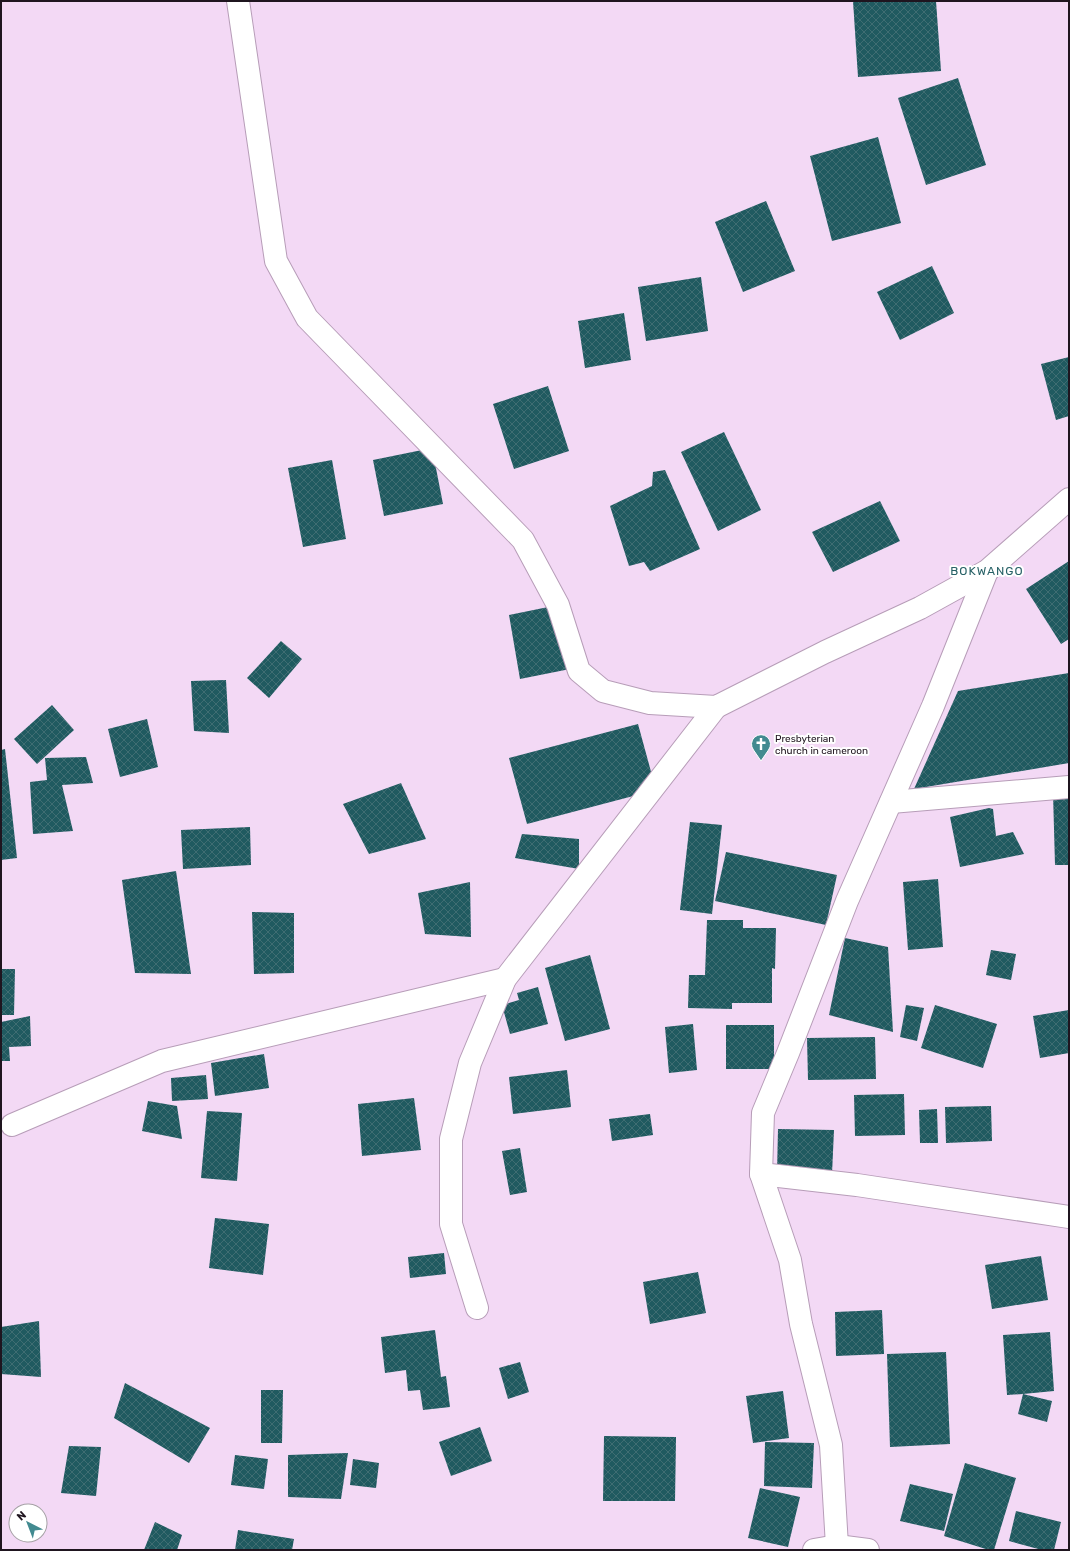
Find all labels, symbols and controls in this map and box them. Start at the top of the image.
district label: BOKWANGO [950,564,1024,578]
church icon: Presbyterian church in cameroon [750,733,772,761]
place label: Presbyterian church in cameroon [775,733,868,757]
north arrow [8,1503,48,1543]
text: N [14,1508,29,1523]

